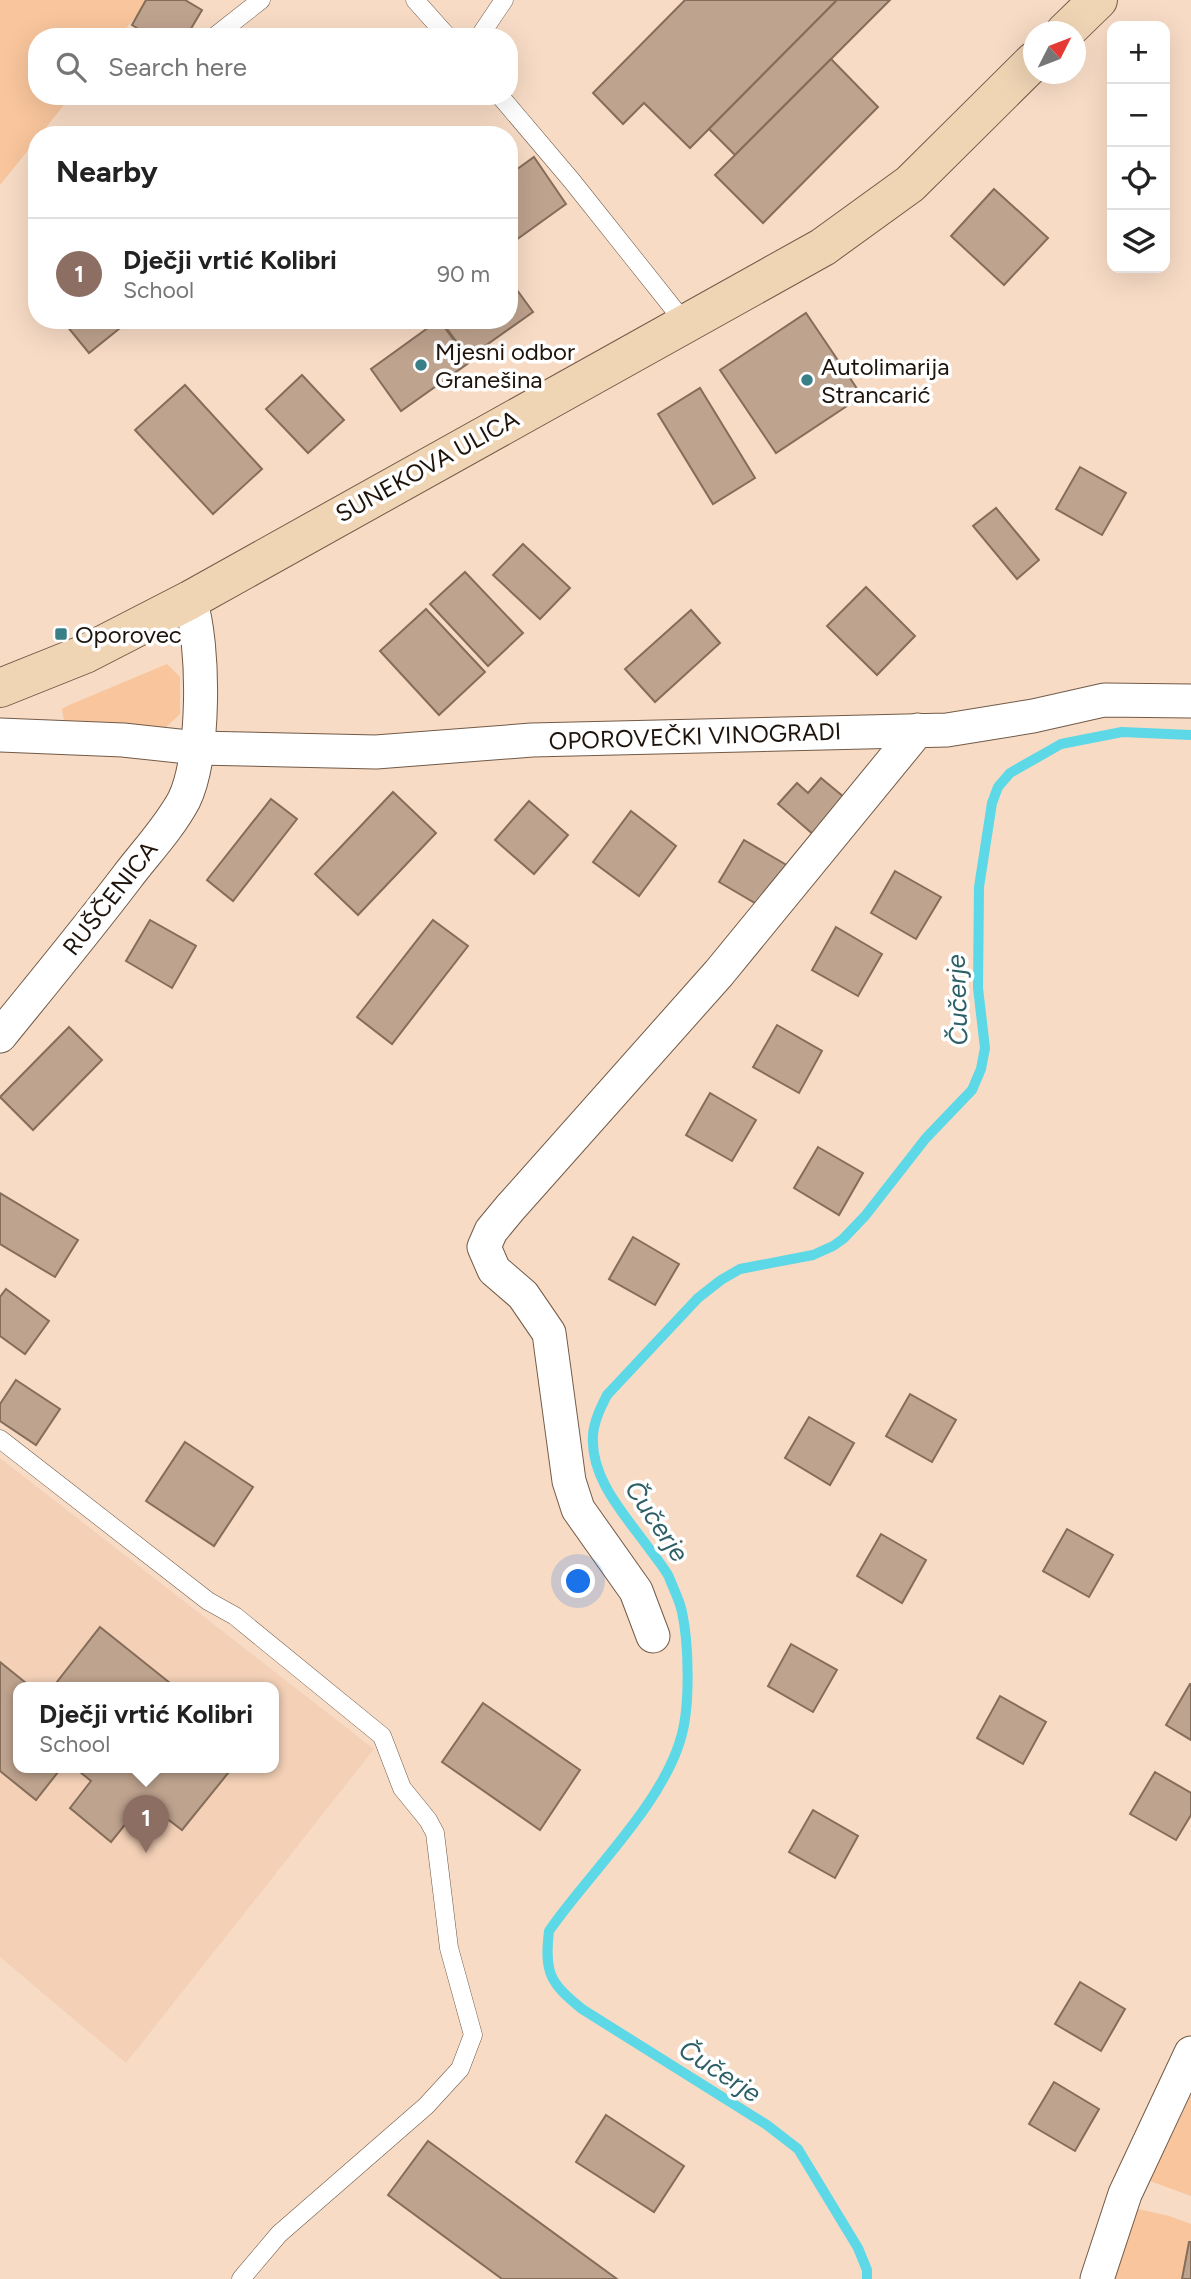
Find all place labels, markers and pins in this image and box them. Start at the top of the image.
place label: Mjesni odbor Granešina [435,337,575,394]
place label: Autolimarija Strancarić [821,352,949,409]
marker: Mjesni odbor Granešina [413,357,429,373]
marker: Autolimarija Strancarić [799,372,815,388]
place label: Oporovec [75,620,182,649]
marker: Oporovec [53,626,69,642]
pin: 1 [123,1795,169,1853]

